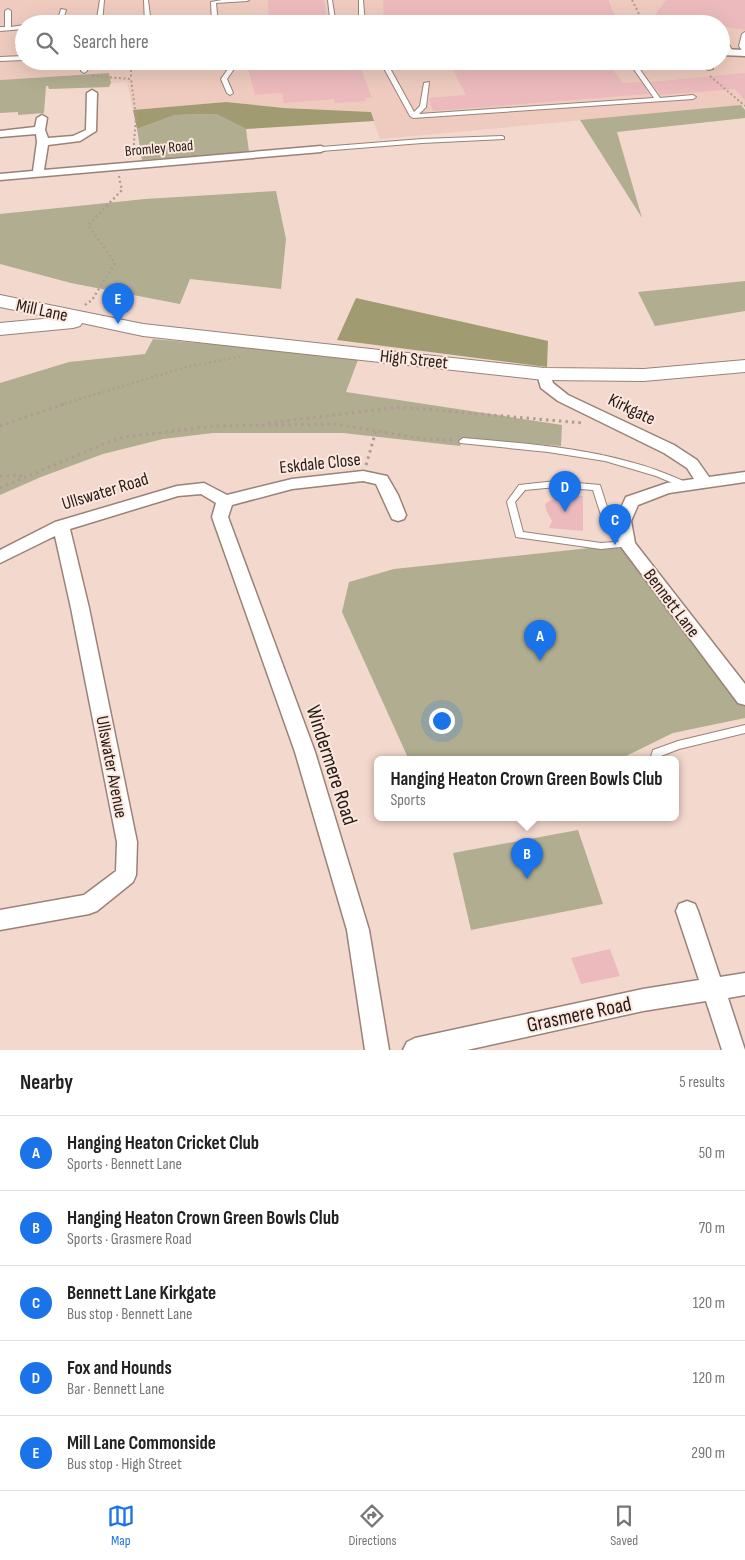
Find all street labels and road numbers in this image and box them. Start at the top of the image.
street label: Bromley Road [124,136,194,161]
street label: Mill Lane [14,295,70,326]
street label: High Street [379,345,449,374]
street label: Kirkgate [605,389,659,430]
street label: Eskdale Close [278,449,362,478]
street label: Ullswater Road [59,468,151,515]
street label: Bennett Lane [639,565,704,642]
street label: Windermere Road [300,702,363,828]
street label: Ullswater Avenue [91,714,132,820]
street label: Grasmere Road [525,991,634,1038]

